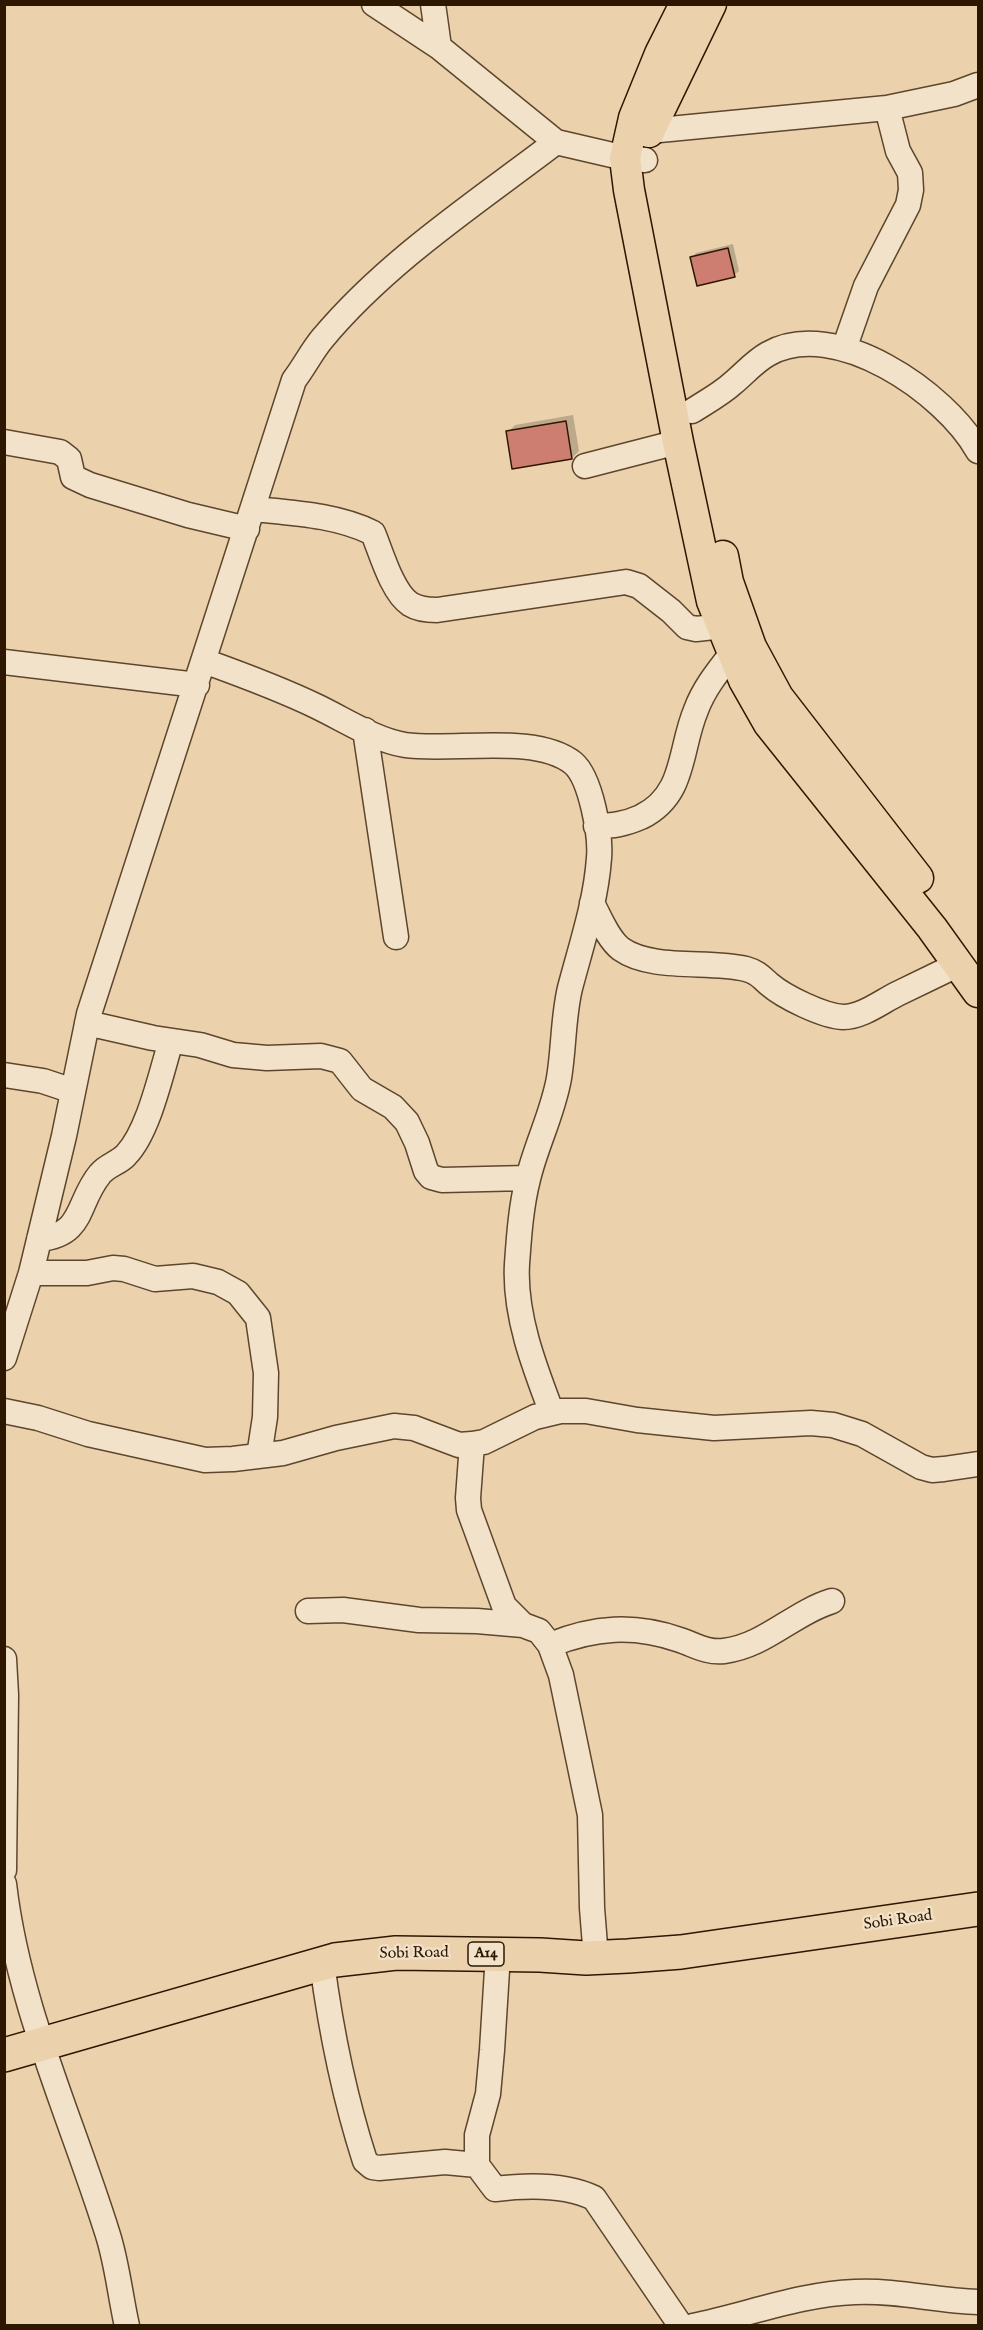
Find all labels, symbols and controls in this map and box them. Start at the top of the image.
street label: Sobi Road [862,1907,934,1935]
road number: A14 [468,1942,504,1966]
street label: Sobi Road [379,1944,449,1964]

